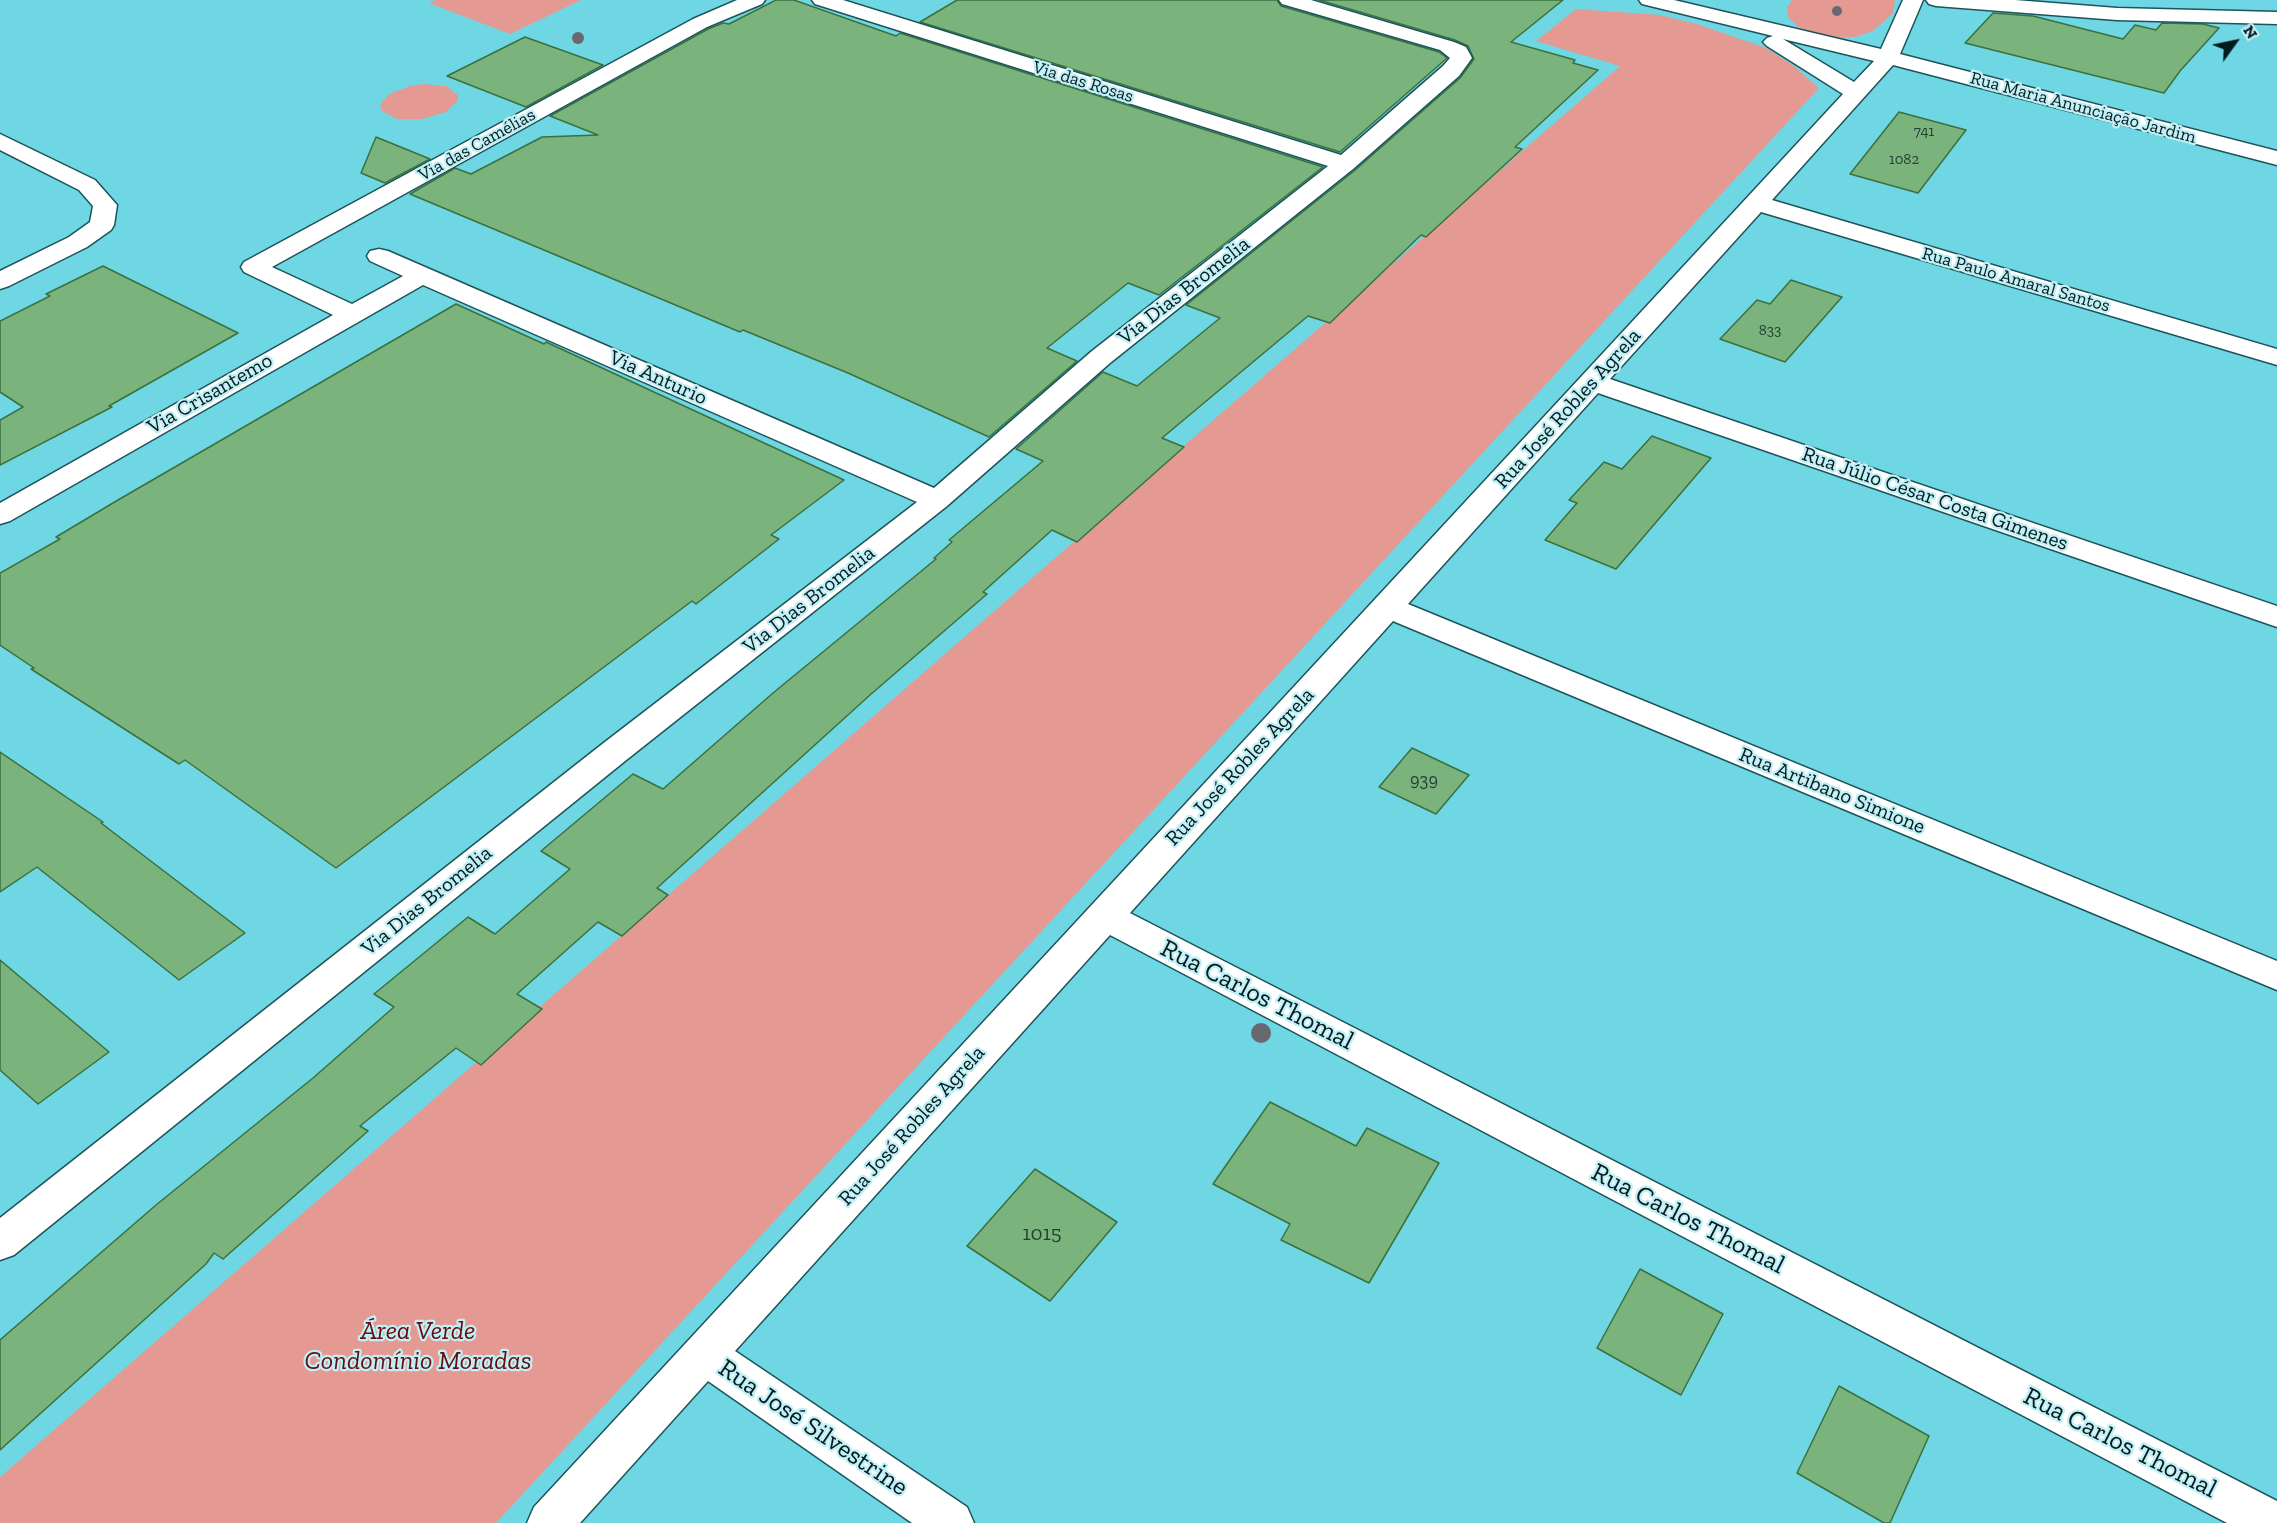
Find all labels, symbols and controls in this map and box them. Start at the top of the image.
north arrow [2205,12,2265,72]
text: N [2239,22,2262,42]
street label: Via das Rosas [1030,56,1136,108]
street label: Rua Maria Anunciação Jardim [1968,67,2198,149]
street label: Via das Camélias [415,104,539,186]
house number: 741 [1914,123,1934,141]
house number: 1082 [1889,151,1919,169]
street label: Via Dias Bromelia [1113,232,1255,350]
street label: Rua Paulo Amaral Santos [1920,243,2112,317]
house number: 833 [1759,322,1781,340]
street label: Rua José Robles Agrela [1489,324,1647,494]
street label: Via Anturio [605,345,711,411]
street label: Via Crisantemo [143,348,277,440]
street label: Rua Júlio César Costa Gimenes [1799,442,2071,556]
street label: Via Dias Bromelia [738,541,880,659]
street label: Rua José Robles Agrela [1160,683,1320,851]
street label: Rua Artibano Simione [1735,742,1929,840]
house number: 939 [1410,770,1438,792]
street label: Via Dias Bromelia [357,841,497,961]
street label: Rua Carlos Thomal [1155,933,1359,1057]
street label: Rua José Robles Agrela [833,1041,991,1211]
street label: Rua Carlos Thomal [1586,1157,1790,1281]
house number: 1015 [1022,1221,1062,1247]
park label: Área Verde Condomínio Moradas [304,1316,532,1378]
street label: Rua José Silvestrine [712,1353,914,1503]
street label: Rua Carlos Thomal [2018,1381,2222,1505]

